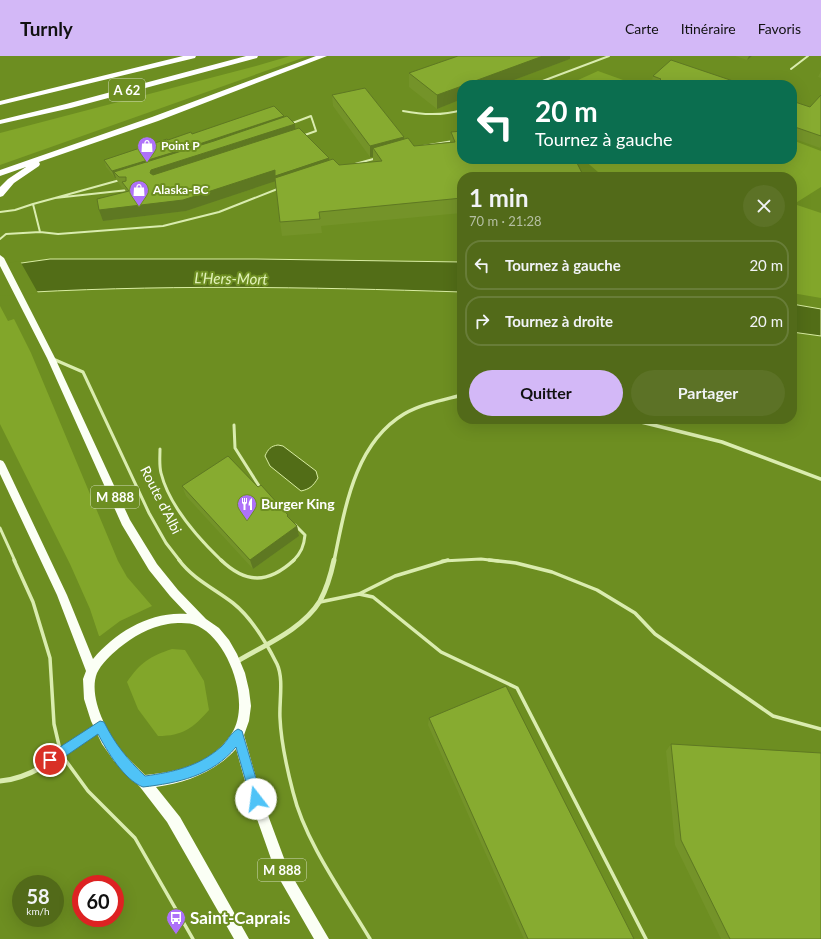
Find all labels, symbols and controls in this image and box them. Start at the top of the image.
text: Turnly [20,17,73,40]
text: Carte [625,20,659,37]
text: Itinéraire [681,20,736,37]
text: Favoris [758,20,801,37]
road number: A 62 [109,79,145,101]
text: 20 m [535,94,598,128]
icon: left [469,96,521,148]
text: Tournez à gauche [535,128,673,150]
shop icon: Point P [136,135,158,163]
place label: Point P [161,138,200,153]
shop icon: Alaska-BC [128,179,150,207]
place label: Alaska-BC [152,182,209,197]
text: 1 min [469,183,529,212]
button: close [743,185,785,227]
text: 70 m · 21:28 [469,213,542,229]
icon: left [471,254,493,276]
text: Tournez à gauche [505,256,621,274]
text: 20 m [749,256,783,274]
water label: L'Hers-Mort [194,268,269,288]
icon: right [471,310,493,332]
text: Tournez à droite [505,312,613,330]
text: 20 m [749,312,783,330]
button: Quitter [469,370,623,416]
button: Partager [631,370,785,416]
street label: Route d'Albi [137,463,186,537]
road number: M 888 [91,486,139,508]
restaurant icon: Burger King [236,493,258,521]
place label: Burger King [261,495,335,512]
pin [33,743,67,777]
icon: arrive [39,749,61,771]
position arrow [235,778,277,820]
road number: M 888 [258,859,306,881]
speed limit sign: 60 [72,875,124,927]
text: 58 [26,884,50,908]
text: km/h [26,905,50,917]
bus stop icon: Saint-Caprais [165,907,187,935]
place label: Saint-Caprais [190,907,290,928]

